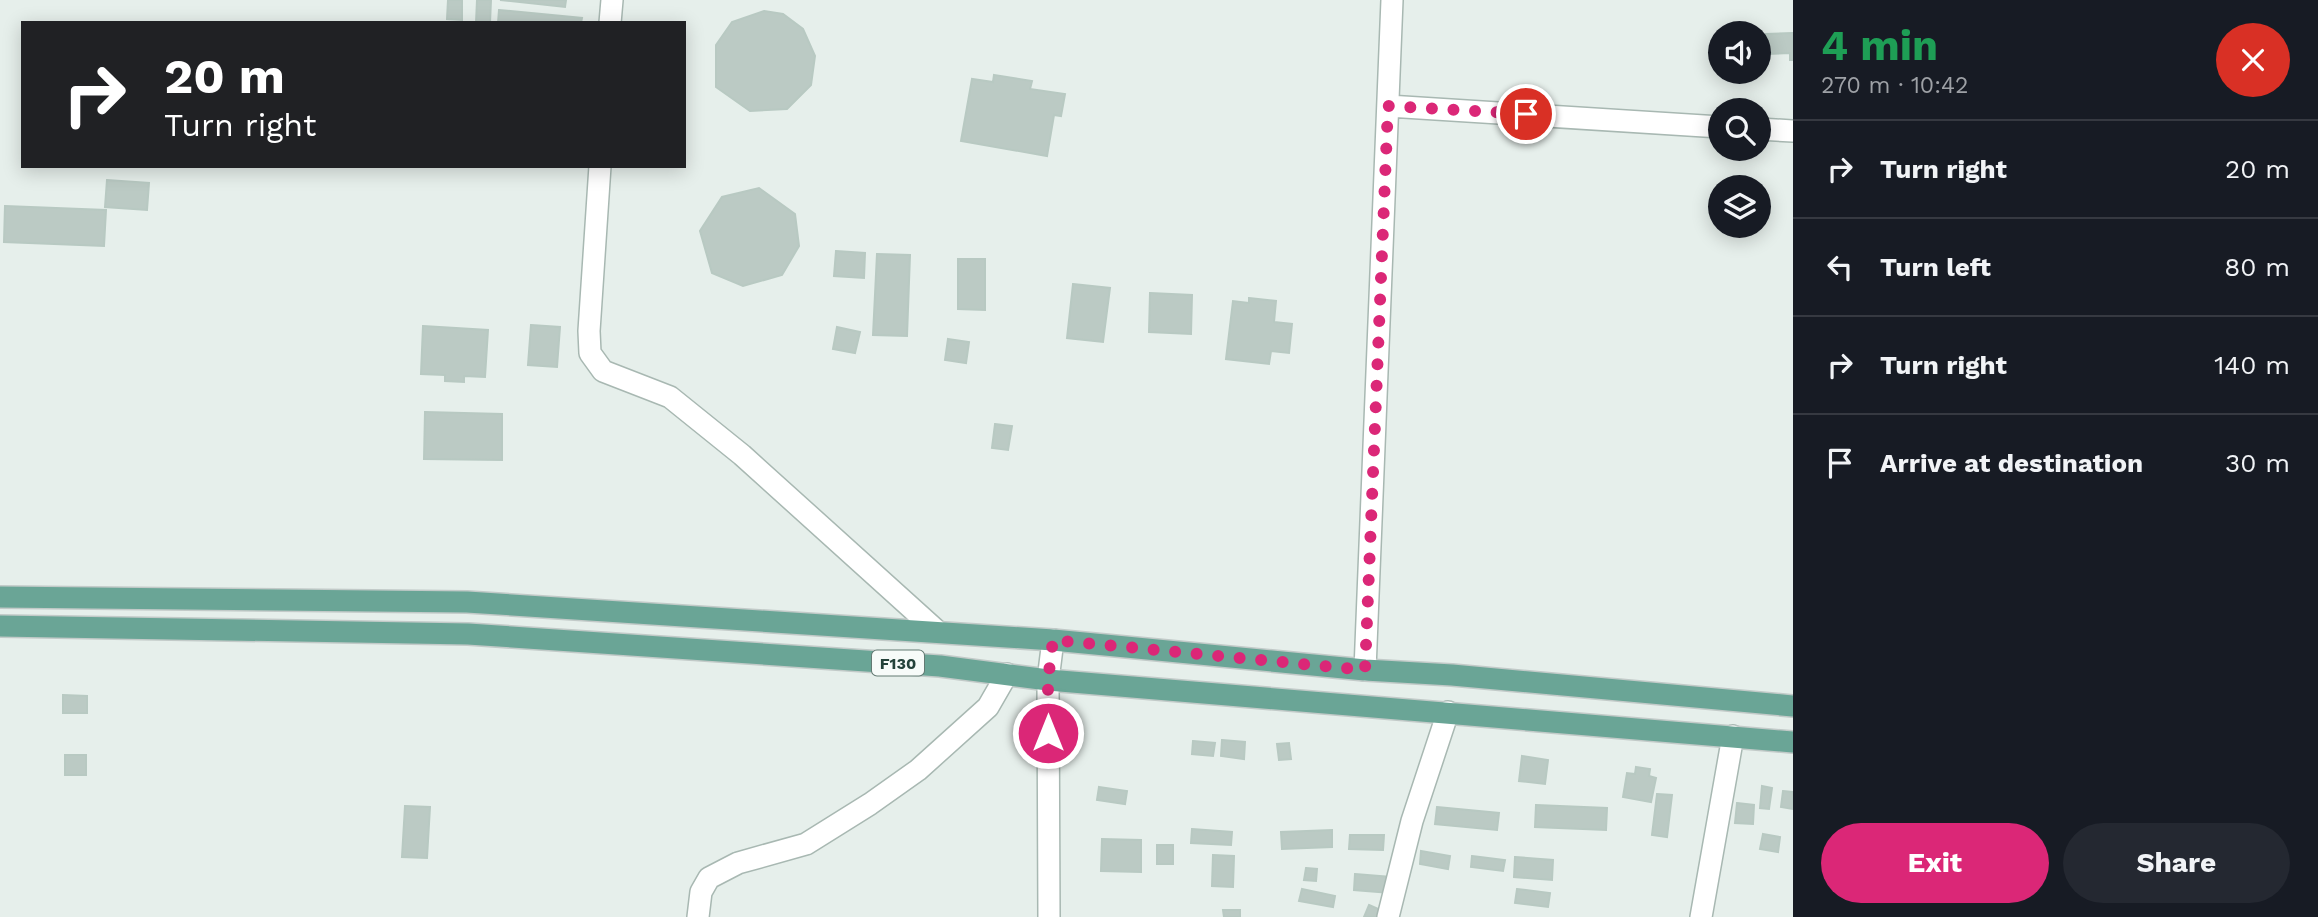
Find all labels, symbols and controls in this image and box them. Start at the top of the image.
map controls [1708,21,1771,238]
button: sound [1708,21,1771,84]
text: 4 min [1821,21,1938,70]
button: close [2216,23,2290,97]
text: 20 m [164,47,285,105]
icon: right [49,49,140,140]
text: 270 m · 10:42 [1821,72,1968,99]
pin [1496,84,1556,144]
icon: arrive [1507,95,1545,133]
button: search [1708,98,1771,161]
text: Turn right [164,106,316,144]
icon: right [1821,150,1859,188]
text: Turn right [1880,154,2007,184]
text: 20 m [2225,154,2290,184]
button: layers [1708,175,1771,238]
icon: left [1821,248,1859,286]
text: Turn left [1880,252,1991,282]
text: 80 m [2224,252,2290,282]
icon: right [1821,346,1859,384]
text: Turn right [1880,350,2007,380]
text: 140 m [2214,350,2290,380]
icon: arrive [1821,444,1859,482]
text: Arrive at destination [1880,448,2143,478]
text: 30 m [2225,448,2290,478]
road number: F130 [872,650,924,676]
position arrow [1011,696,1085,770]
button: Exit [1821,823,2049,903]
button: Share [2063,823,2290,903]

